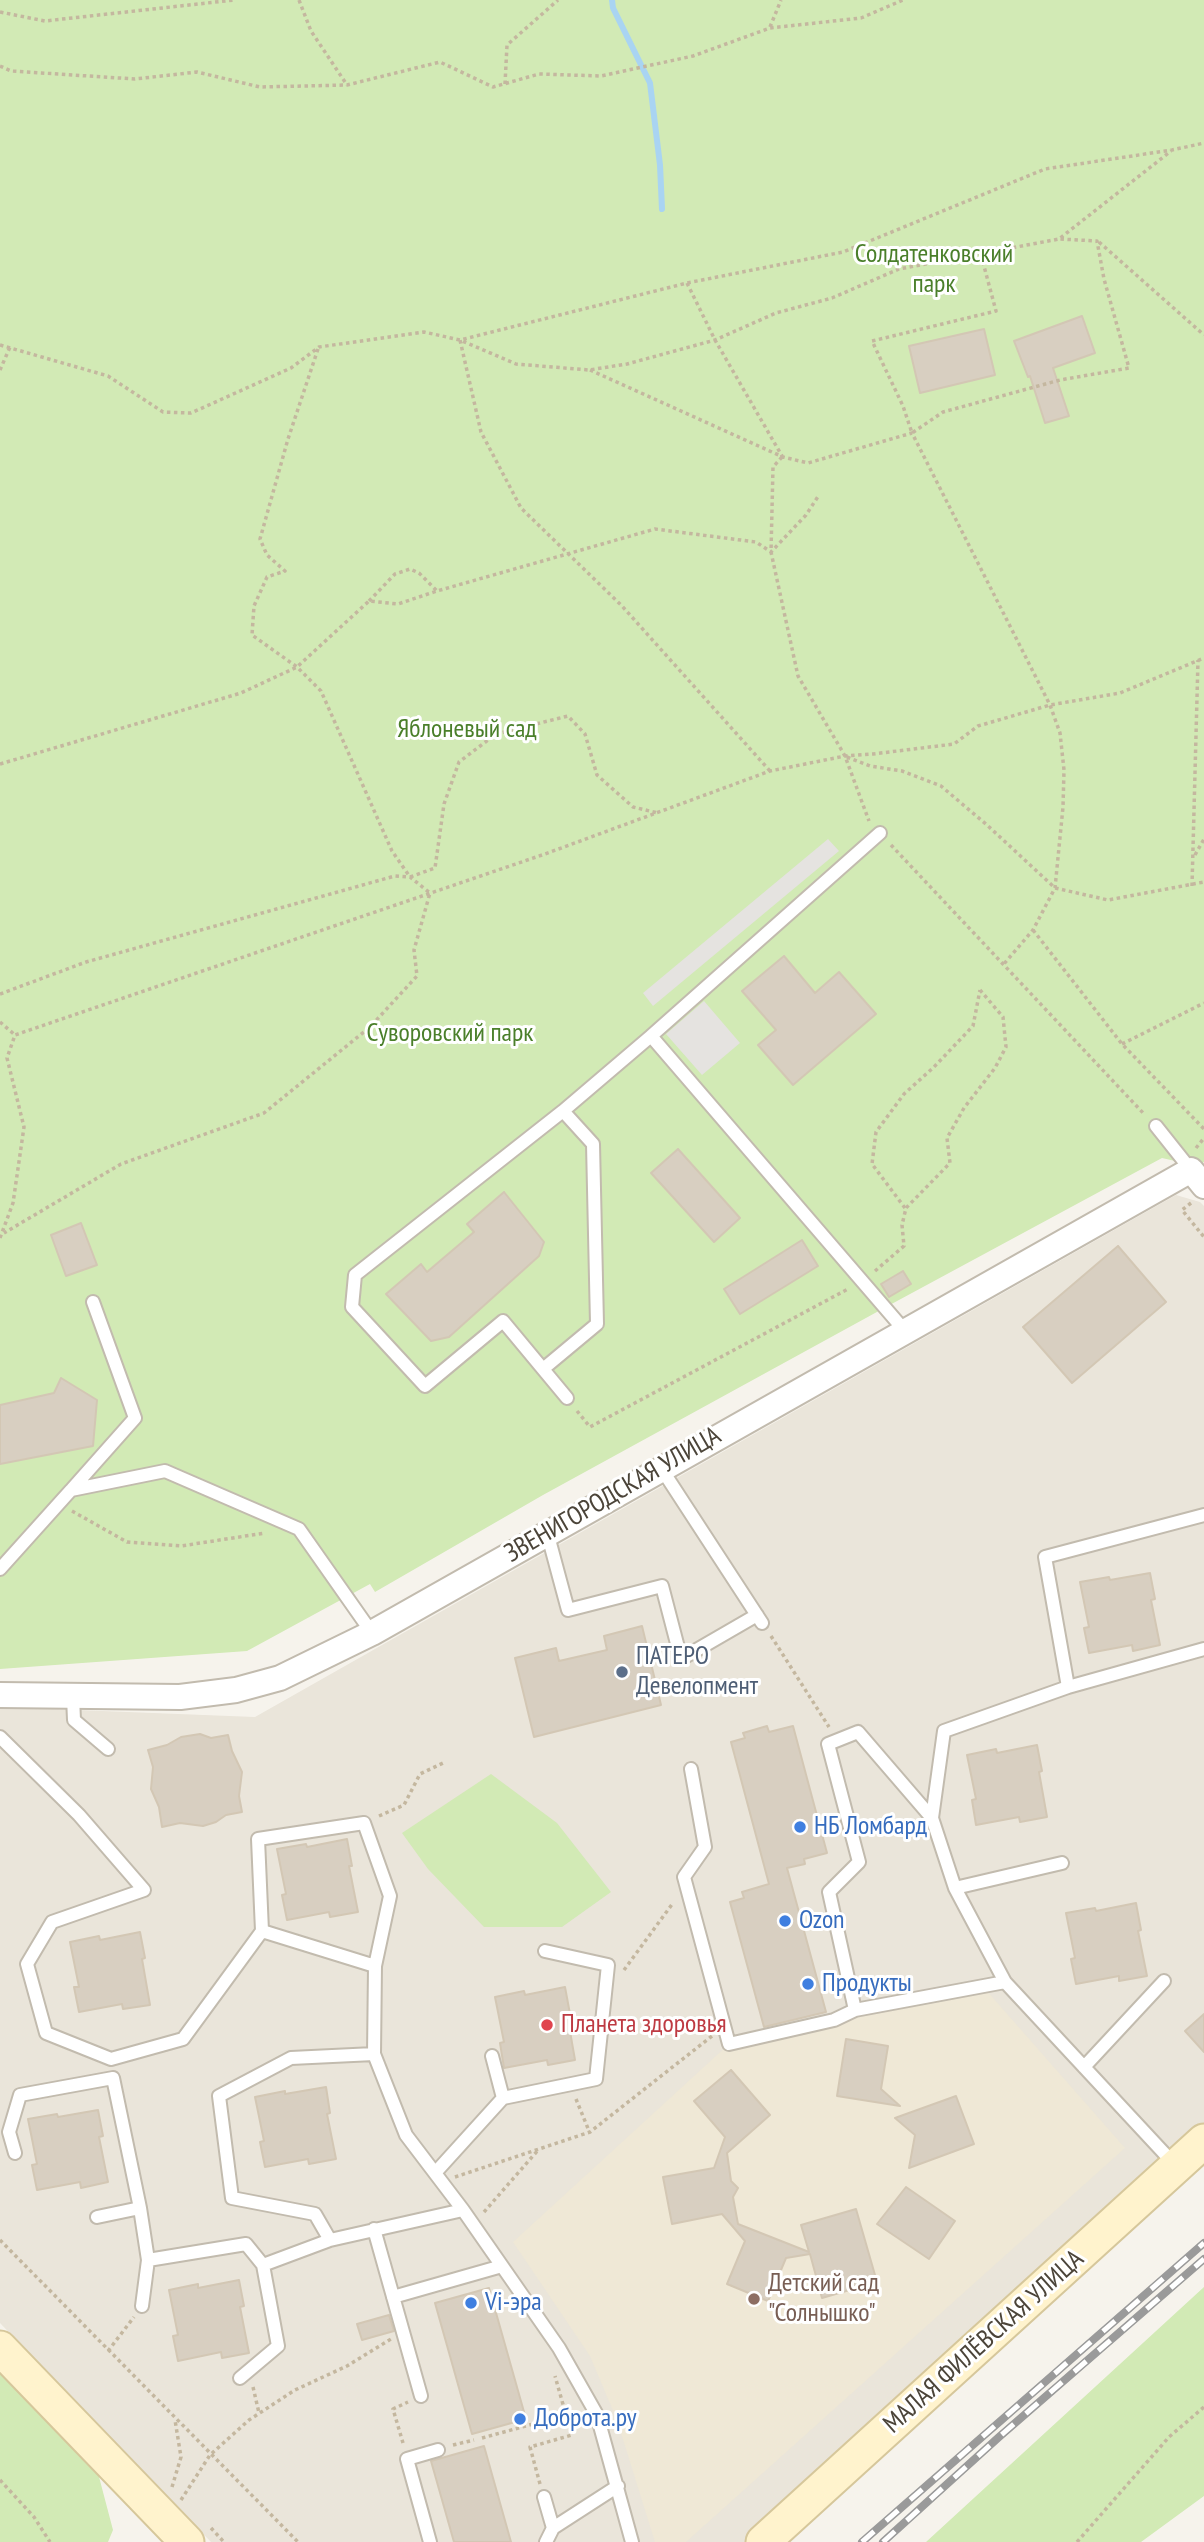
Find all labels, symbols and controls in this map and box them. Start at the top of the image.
park label: Солдатенковский парк [855,239,1013,300]
park label: Яблоневый сад [397,714,537,746]
park label: Суворовский парк [367,1018,533,1050]
street label: ЗВЕНИГОРОДСКАЯ УЛИЦА [499,1420,727,1570]
place label: ПАТЕРО Девелопмент [636,1641,758,1702]
marker: ПАТЕРО Девелопмент [614,1664,630,1680]
place label: НБ Ломбард [814,1811,927,1843]
marker: НБ Ломбард [792,1819,808,1835]
place label: Ozon [799,1905,845,1937]
marker: Ozon [777,1913,793,1929]
place label: Продукты [822,1968,912,2000]
marker: Продукты [800,1976,816,1992]
place label: Планета здоровья [561,2009,727,2041]
marker: Планета здоровья [539,2017,555,2033]
street label: МАЛАЯ ФИЛЁВСКАЯ УЛИЦА [878,2244,1090,2440]
place label: Детский сад "Солнышко" [768,2268,879,2330]
place label: Vi-эра [485,2287,542,2319]
marker: Детский сад "Солнышко" [746,2291,762,2307]
marker: Vi-эра [463,2295,479,2311]
place label: Доброта.ру [534,2403,637,2435]
marker: Доброта.ру [512,2411,528,2427]

